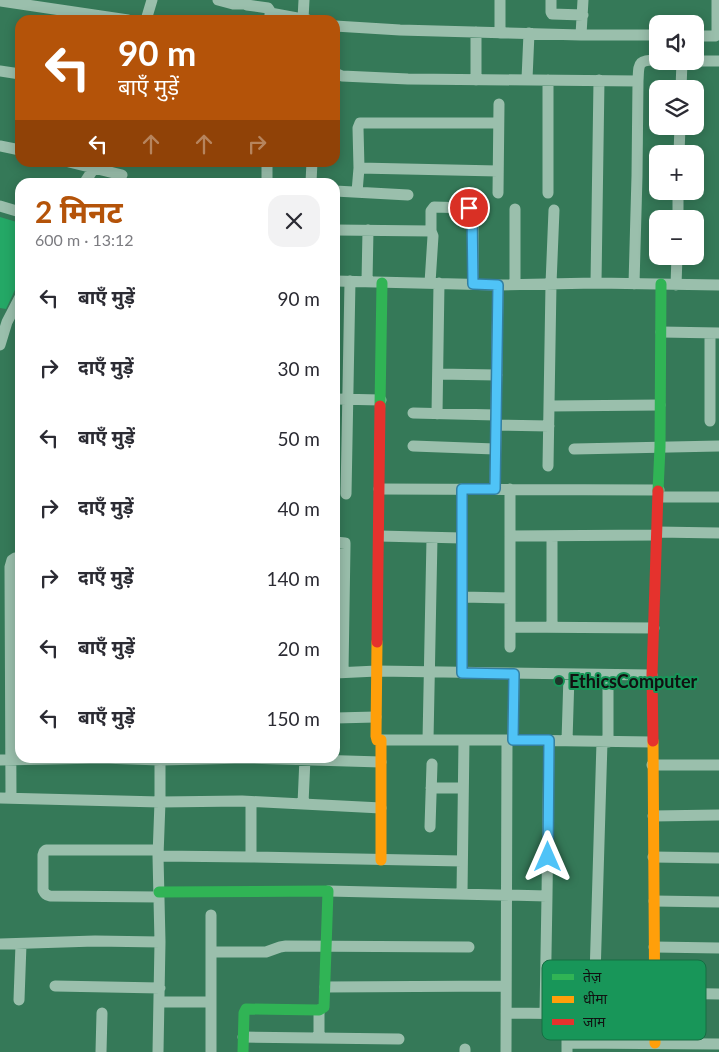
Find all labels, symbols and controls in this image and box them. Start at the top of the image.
map controls [649,15,704,265]
button: sound [649,15,704,70]
text: 90 m [118,31,196,73]
icon: left [35,35,100,100]
text: बाएँ मुड़ें [118,73,179,100]
button: layers [649,80,704,135]
icon: left [84,130,112,158]
icon: ahead [137,130,165,158]
icon: ahead [190,130,218,158]
icon: right [243,130,271,158]
button: + [649,145,704,200]
pin [448,187,490,229]
text: 2 मिनट [35,193,123,229]
icon: arrive [455,194,483,222]
button: close [268,195,320,247]
button: − [649,210,704,265]
text: 600 m · 13:12 [35,230,134,249]
icon: left [35,284,63,312]
text: बाएँ मुड़ें [78,285,135,308]
text: 90 m [277,287,320,310]
icon: right [35,354,63,382]
text: दाएँ मुड़ें [78,355,134,378]
text: 30 m [277,357,320,380]
icon: left [35,424,63,452]
text: बाएँ मुड़ें [78,425,135,448]
text: 50 m [277,427,320,450]
icon: right [35,494,63,522]
text: दाएँ मुड़ें [78,495,134,518]
text: 40 m [277,497,320,520]
icon: right [35,564,63,592]
text: दाएँ मुड़ें [78,565,134,588]
text: 140 m [266,567,320,590]
icon: left [35,634,63,662]
text: बाएँ मुड़ें [78,635,135,658]
text: 20 m [277,637,320,660]
place label: EthicsComputer [569,670,698,692]
marker: EthicsComputer [553,675,565,687]
icon: left [35,704,63,732]
text: बाएँ मुड़ें [78,705,135,728]
text: 150 m [266,707,320,730]
position arrow [521,830,573,882]
legend [542,960,706,1040]
text: तेज़ [583,968,602,985]
text: धीमा [583,990,608,1007]
text: जाम [583,1013,606,1030]

